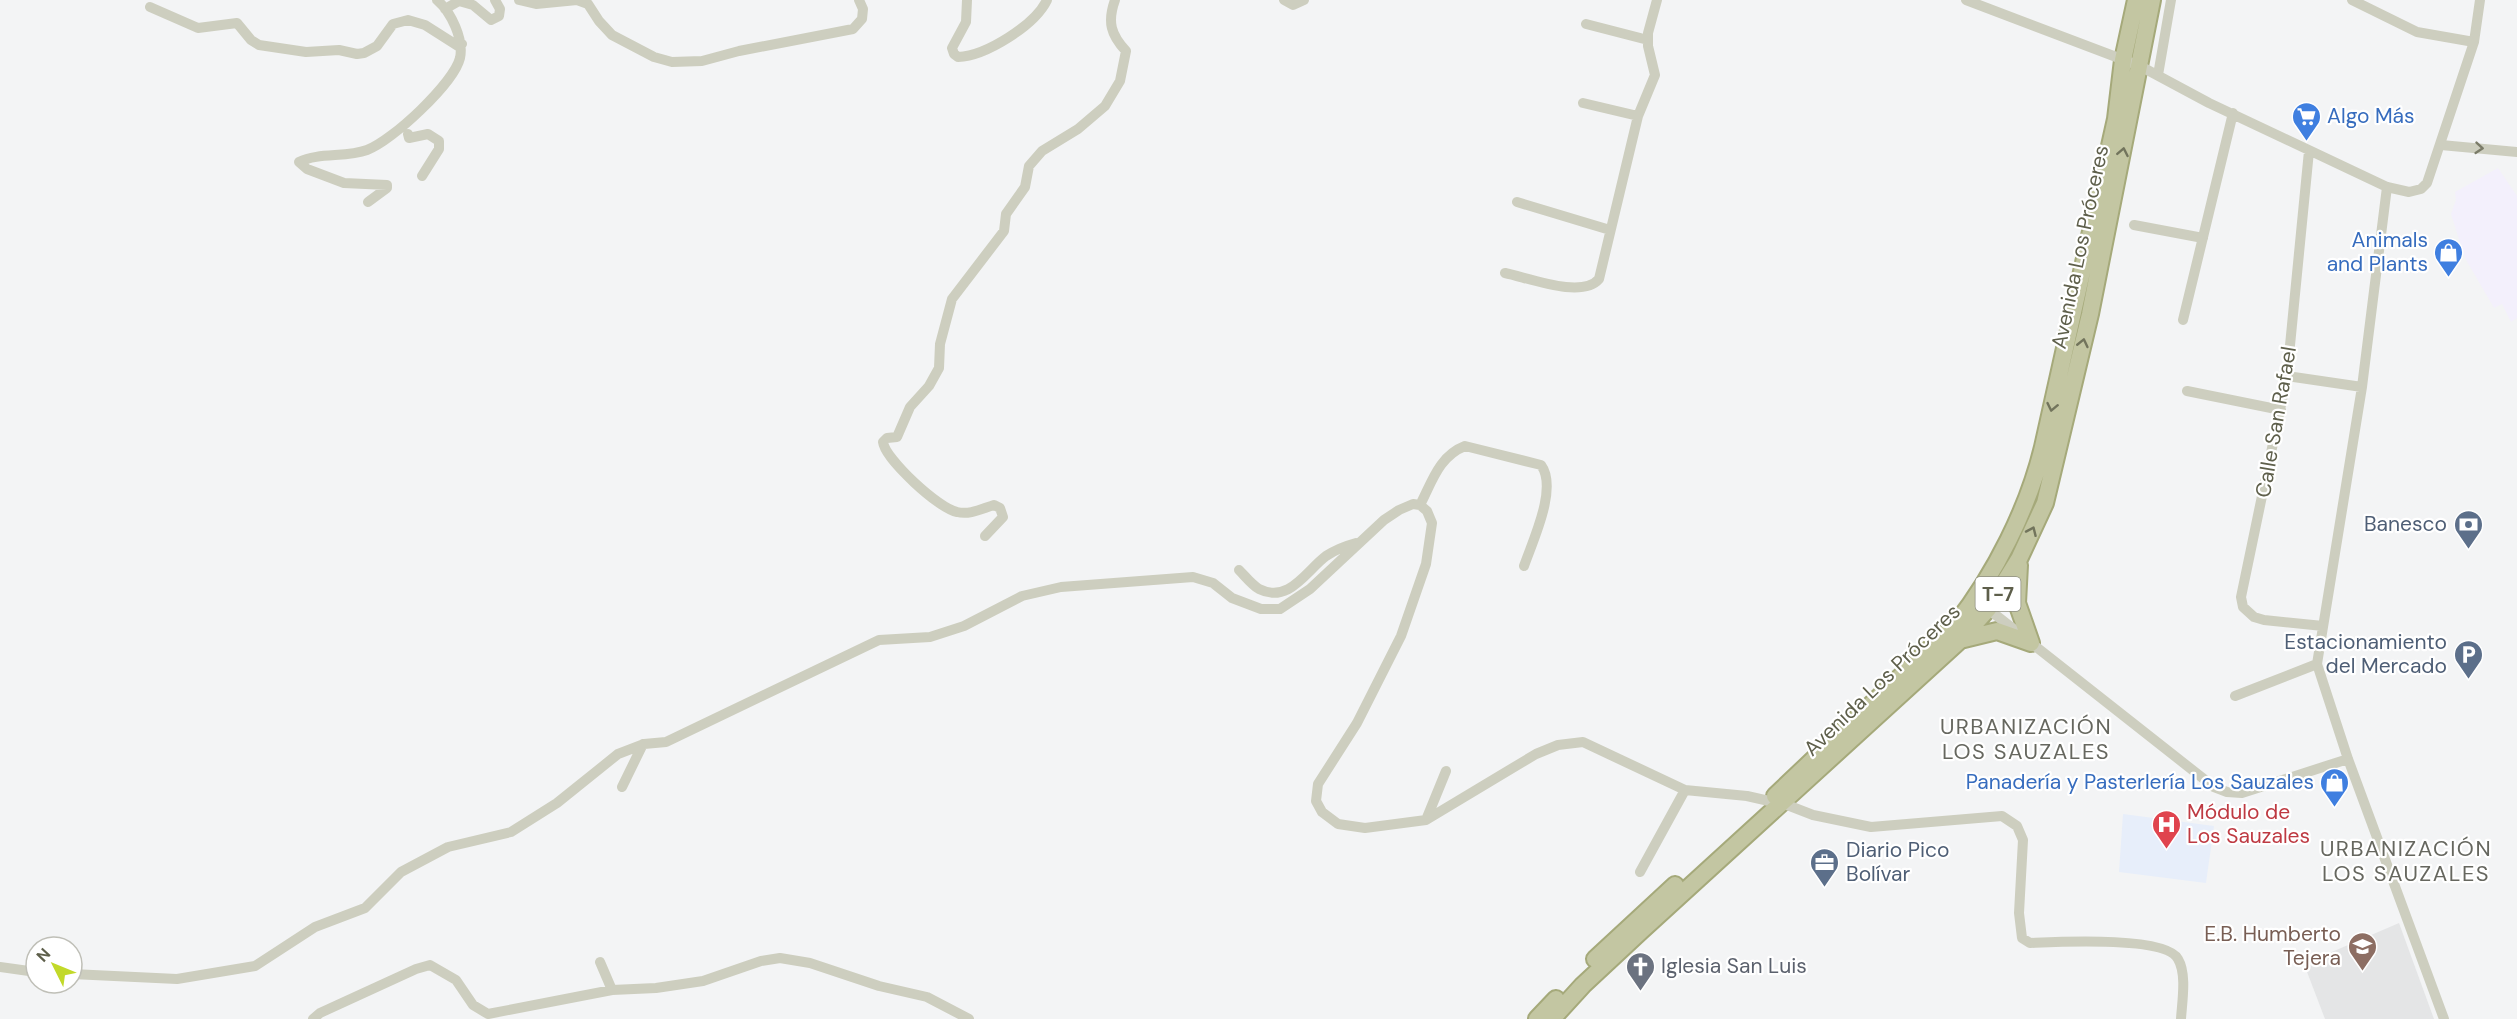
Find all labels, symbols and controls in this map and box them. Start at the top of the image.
supermarket icon: Algo Más [2290,100,2322,142]
place label: Algo Más [2327,102,2415,130]
one-way arrow [2475,141,2484,154]
street label: Avenida Los Próceres [2045,143,2115,351]
one-way arrow [2116,148,2129,158]
place label: Animals and Plants [2327,226,2428,278]
shop icon: Animals and Plants [2433,236,2465,278]
one-way arrow [2075,339,2088,349]
street label: Calle San Rafael [2249,344,2303,500]
one-way arrow [2047,402,2060,412]
bank icon: Banesco [2452,508,2484,550]
place label: Banesco [2364,510,2447,538]
one-way arrow [2025,527,2037,538]
road number: T-7 [1976,577,2020,611]
street label: Avenida Los Próceres [1798,598,1966,762]
place label: Estacionamiento del Mercado [2284,628,2447,680]
parking icon: Estacionamiento del Mercado [2452,638,2484,680]
district label: URBANIZACIÓN LOS SAUZALES [1940,712,2112,766]
shop icon: Panadería y Pasterlería Los Sauzales [2319,766,2351,808]
place label: Panadería y Pasterlería Los Sauzales [1966,768,2314,796]
place label: Módulo de Los Sauzales [2187,798,2310,850]
hospital icon: Módulo de Los Sauzales [2150,808,2182,850]
district label: URBANIZACIÓN LOS SAUZALES [2320,834,2492,888]
place label: Diario Pico Bolívar [1846,836,1949,888]
office icon: Diario Pico Bolívar [1809,846,1841,888]
place label: E.B. Humberto Tejera [2204,920,2341,972]
school or university icon: E.B. Humberto Tejera [2346,930,2378,972]
north arrow [24,935,84,995]
text: N [32,944,55,967]
church icon: Iglesia San Luis [1624,950,1656,992]
place label: Iglesia San Luis [1661,952,1807,980]

